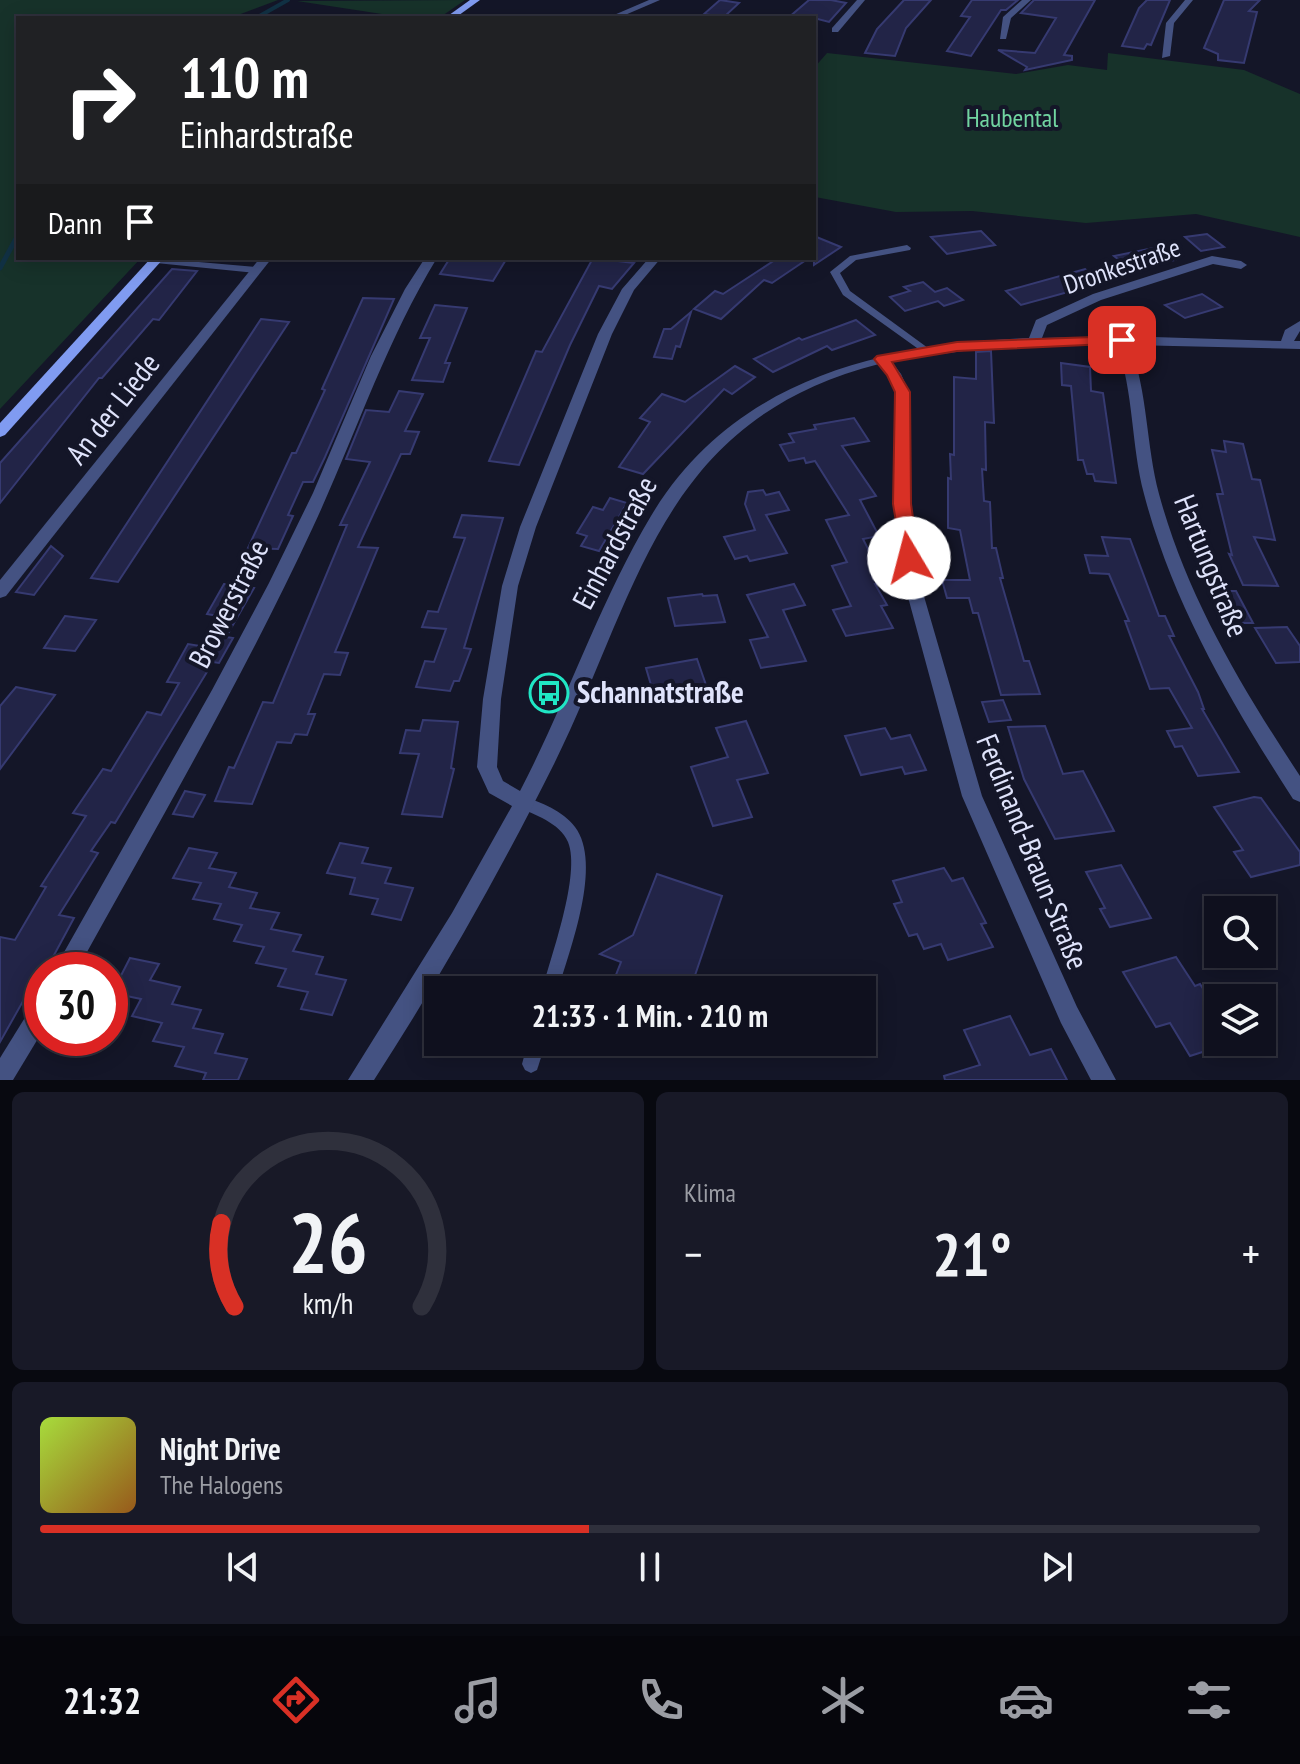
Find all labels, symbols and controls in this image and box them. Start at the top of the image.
text: 110 m [180,41,309,113]
icon: right [48,48,152,152]
park label: Haubental [966,101,1058,134]
text: Einhardstraße [180,111,354,158]
icon: arrive [118,200,162,244]
text: Dann [48,203,102,242]
street label: Dronkestraße [1059,230,1184,301]
pin [1088,306,1156,374]
icon: arrive [1100,318,1144,362]
street label: An der Liede [56,345,167,471]
street label: Einhardstraße [563,469,665,615]
street label: Hartungstraße [1166,489,1259,642]
position arrow [867,516,951,600]
street label: Browerstraße [179,533,277,674]
bus stop icon: Schannatstraße [528,672,570,714]
place label: Schannatstraße [577,672,744,711]
street label: Ferdinand-Braun-Straße [968,728,1098,975]
map controls [1204,896,1276,1056]
button: search [1204,896,1276,968]
speed limit sign: 30 [24,952,128,1056]
button: layers [1204,984,1276,1056]
text: 21:33 · 1 Min. · 210 m [532,996,768,1035]
text: Klima [684,1176,736,1209]
text: 26 [288,1188,368,1296]
text: 21° [932,1215,1012,1293]
text: − [684,1225,702,1282]
text: + [1242,1225,1260,1282]
text: km/h [303,1285,353,1322]
text: Night Drive [160,1429,281,1468]
text: The Halogens [160,1468,283,1501]
icon: previous [221,1545,265,1589]
icon: pause [628,1545,672,1589]
icon: next [1035,1545,1079,1589]
icon: directions [268,1672,324,1728]
icon: music [450,1672,506,1728]
icon: phone [633,1672,689,1728]
icon: climate [815,1672,871,1728]
icon: car [998,1672,1054,1728]
icon: filters [1181,1672,1237,1728]
text: 21:32 [63,1677,141,1724]

